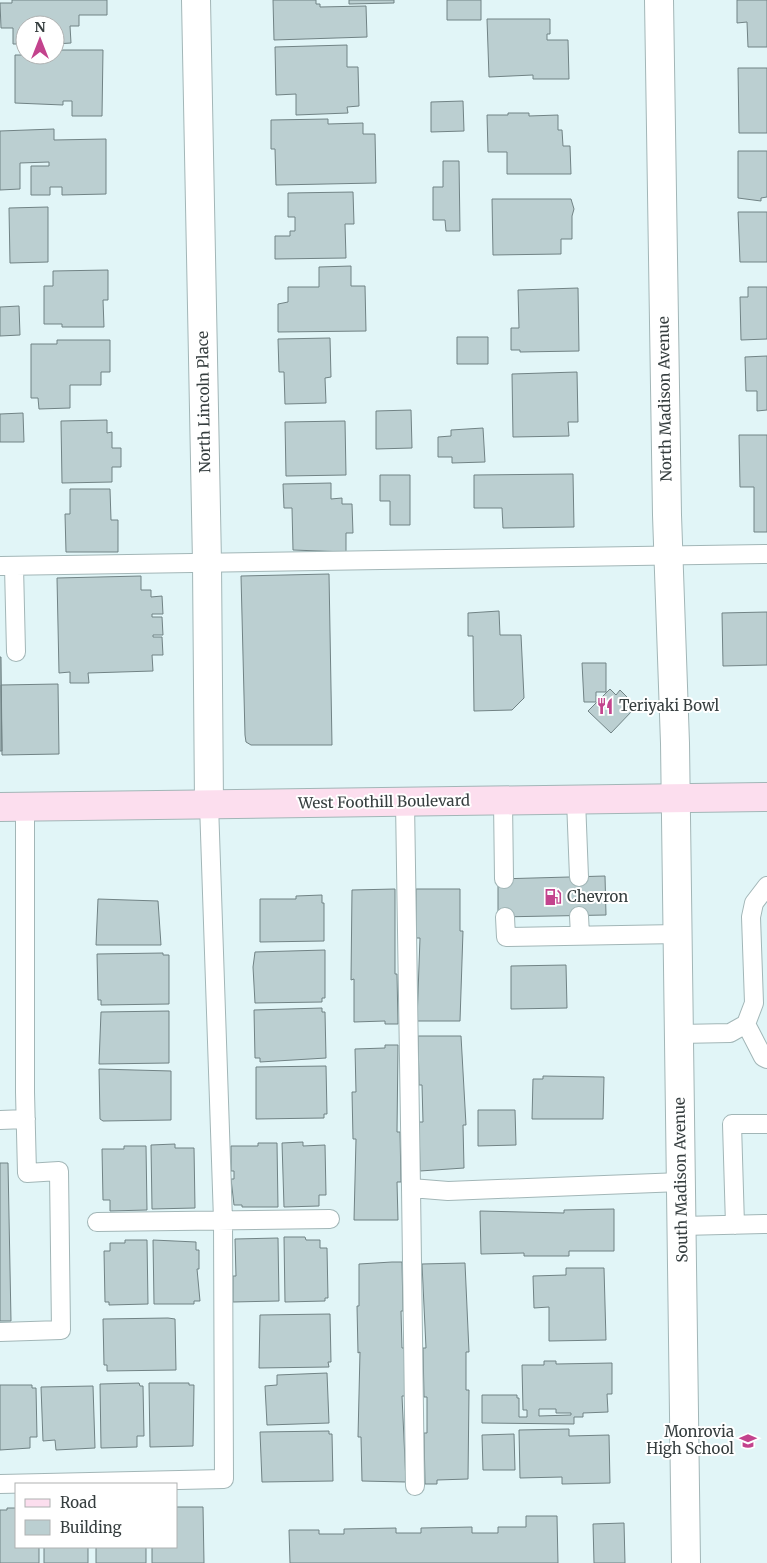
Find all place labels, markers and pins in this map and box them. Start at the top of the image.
restaurant icon: Teriyaki Bowl [595,696,615,716]
place label: Teriyaki Bowl [619,696,719,715]
fuel station icon: Chevron [543,887,563,907]
place label: Chevron [567,887,628,906]
place label: Monrovia High School [646,1422,734,1458]
school or university icon: Monrovia High School [738,1431,758,1451]

